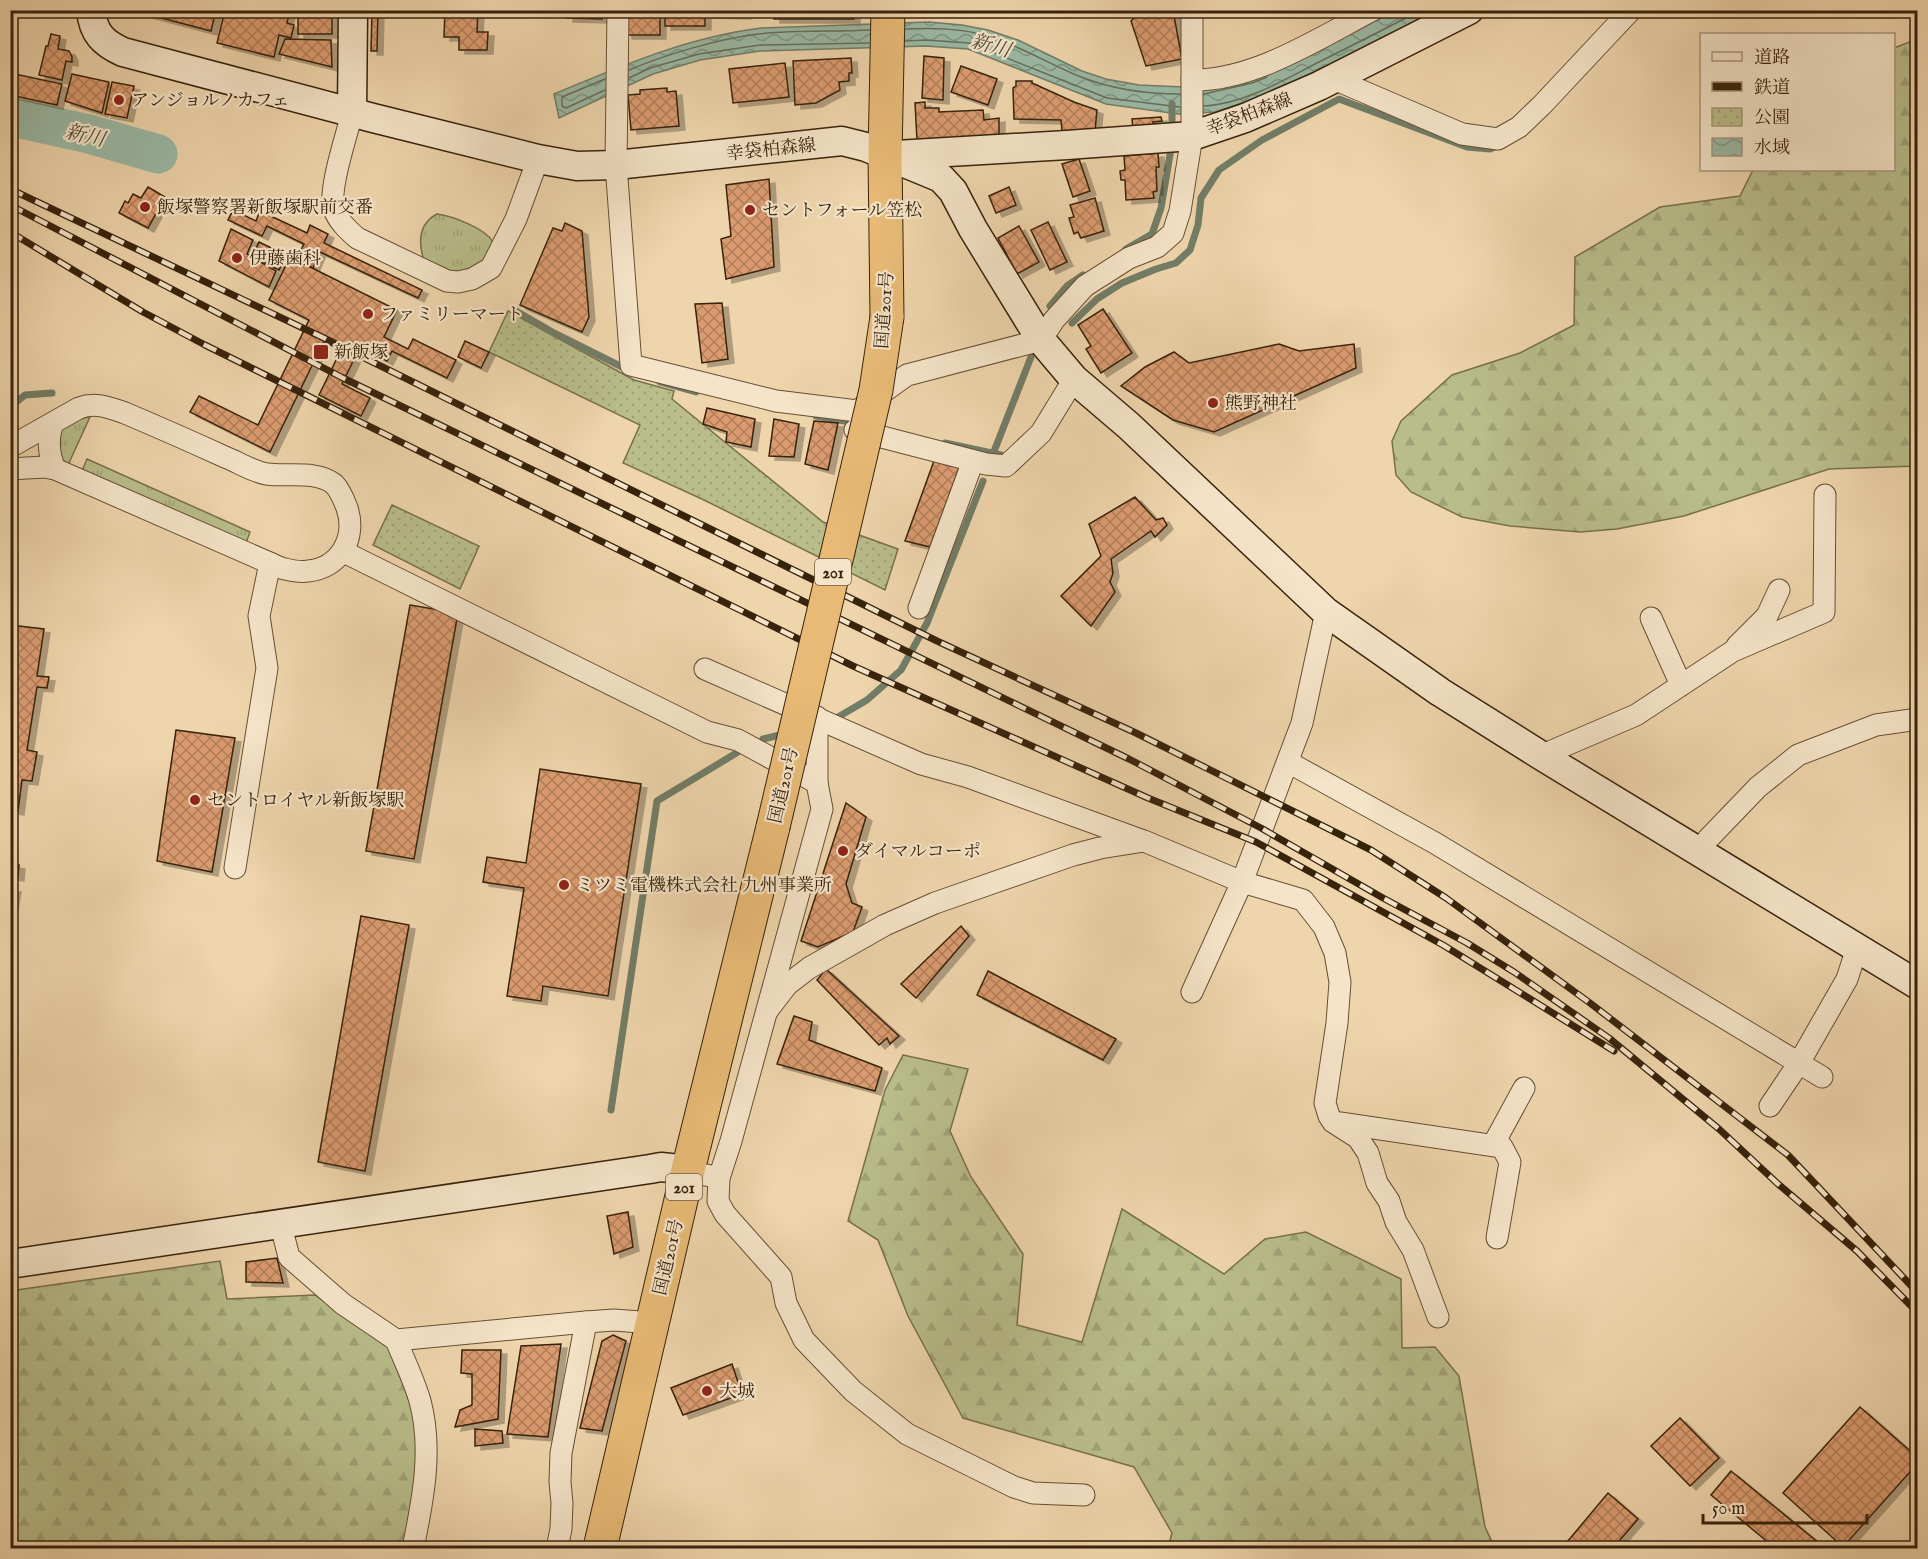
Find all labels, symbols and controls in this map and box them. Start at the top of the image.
water label: 新川 [968,29,1015,65]
legend [1700,33,1895,171]
text: 道路 [1754,47,1790,70]
text: 鉄道 [1754,77,1790,100]
street label: 幸袋柏森線 [1203,89,1296,142]
place label: アンジョルノカフェ [131,90,290,113]
marker: アンジョルノカフェ [112,93,126,107]
text: 公園 [1754,107,1790,130]
water label: 新川 [62,120,109,154]
street label: 幸袋柏森線 [725,134,817,167]
text: 水域 [1754,137,1790,160]
place label: 飯塚警察署新飯塚駅前交番 [157,197,373,220]
marker: 飯塚警察署新飯塚駅前交番 [138,200,152,214]
place label: セントフォール笠松 [762,200,922,223]
marker: セントフォール笠松 [743,203,757,217]
place label: 伊藤歯科 [249,248,321,271]
marker: 伊藤歯科 [230,251,244,265]
street label: 国道201号 [871,270,900,350]
place label: ファミリーマート [380,304,524,327]
marker: ファミリーマート [361,307,375,321]
place label: 新飯塚 [334,342,388,365]
marker: 新飯塚 [312,343,330,361]
place label: 熊野神社 [1225,393,1297,416]
marker: 熊野神社 [1206,396,1220,410]
road number: 201 [815,559,851,585]
street label: 国道201号 [764,745,804,826]
place label: セントロイヤル新飯塚駅 [207,790,404,813]
marker: セントロイヤル新飯塚駅 [188,793,202,807]
place label: ダイマルコーポ [855,841,981,864]
marker: ダイマルコーポ [836,844,850,858]
place label: ミツミ電機株式会社 九州事業所 [576,875,832,898]
marker: ミツミ電機株式会社 九州事業所 [557,878,571,892]
road number: 201 [666,1174,702,1200]
street label: 国道201号 [649,1217,689,1298]
place label: 大城 [719,1381,755,1404]
marker: 大城 [700,1384,714,1398]
scale bar [1703,1487,1866,1525]
text: 50 m [1712,1498,1745,1521]

